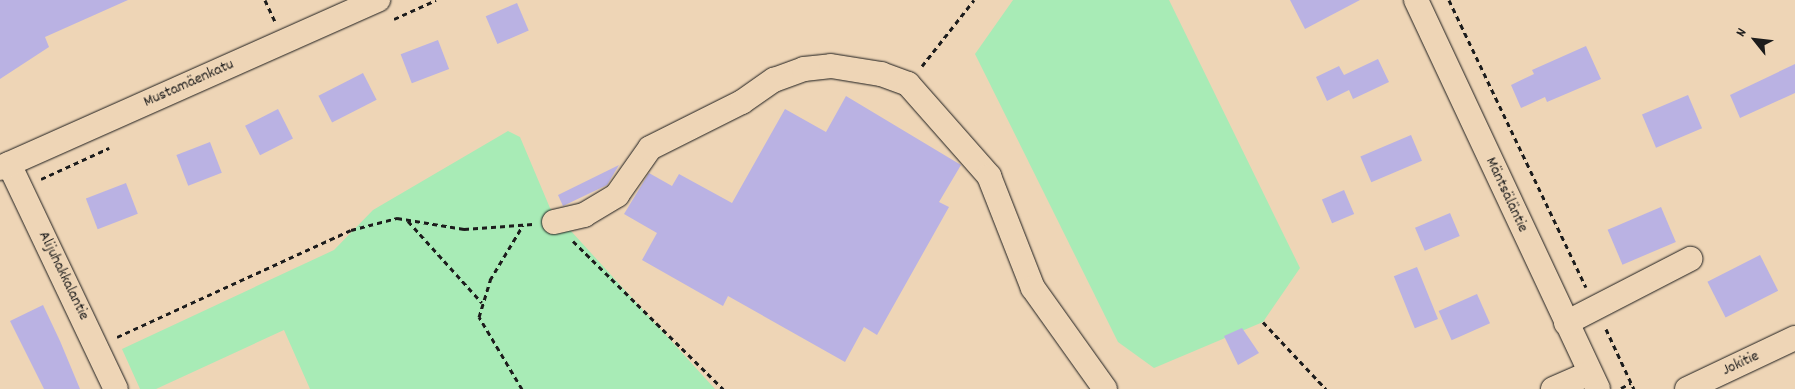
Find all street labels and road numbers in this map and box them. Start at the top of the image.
street label: Mustamäenkatu [141,56,237,112]
street label: Mäntsäläntie [1480,154,1532,236]
street label: Alijuhakkalantie [33,228,93,324]
street label: Jokitie [1720,347,1762,381]

